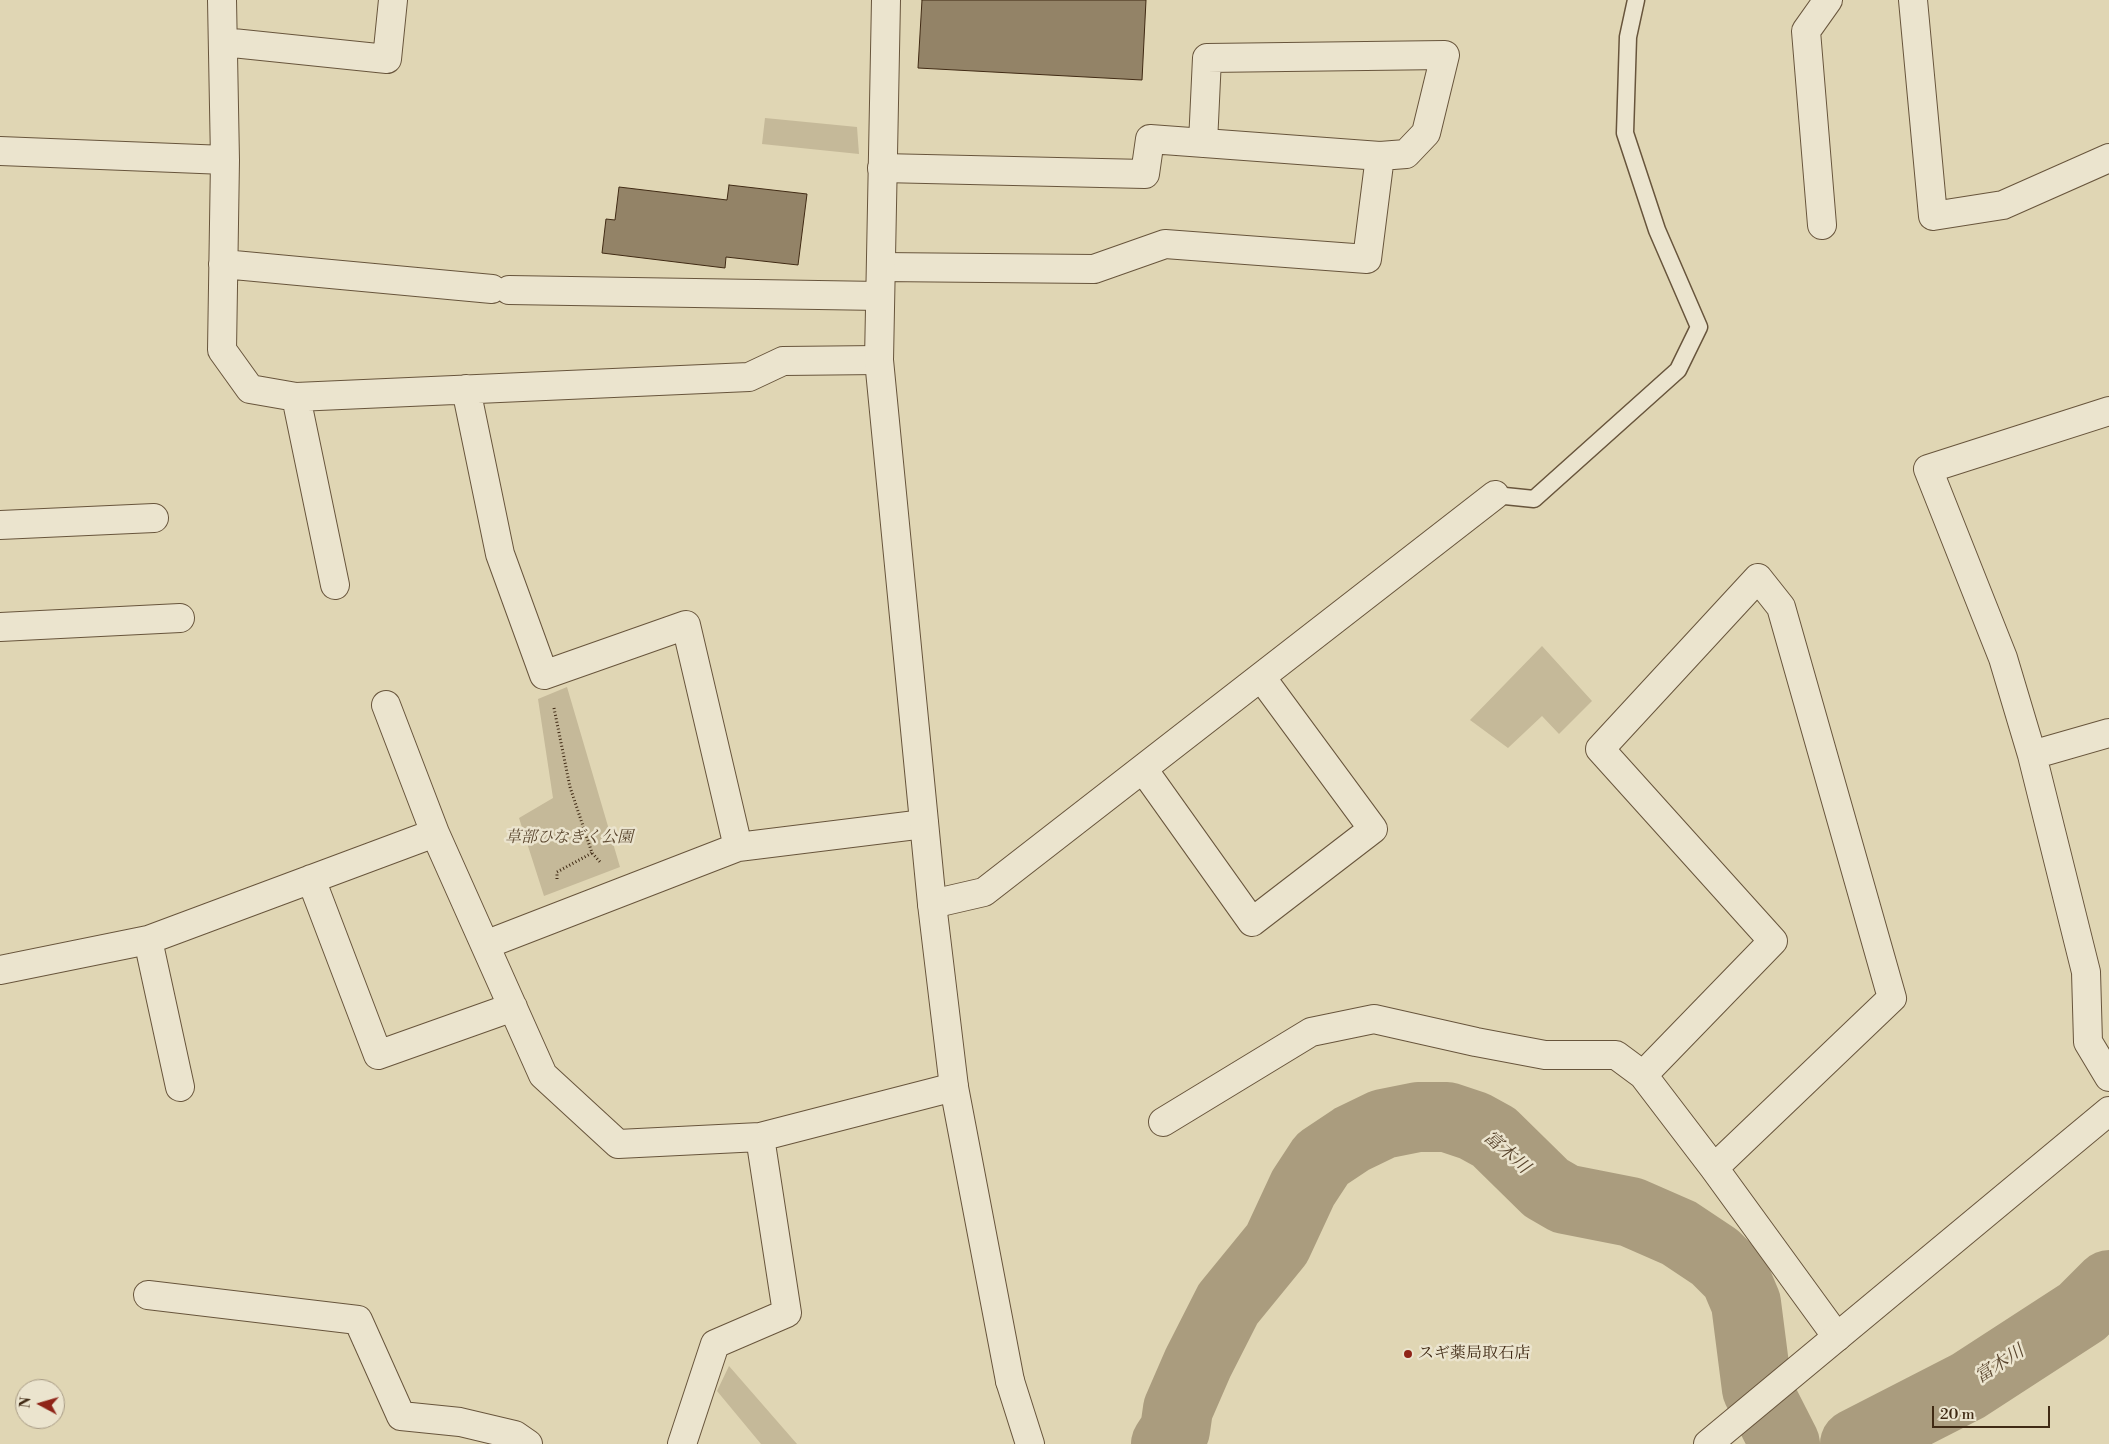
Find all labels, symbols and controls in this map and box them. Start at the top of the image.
park label: 草部ひなぎく公園 [505,828,633,848]
water label: 富木川 [1479,1127,1533,1179]
water label: 富木川 [1971,1341,2029,1389]
place label: スギ薬局取石店 [1418,1344,1530,1364]
marker: スギ薬局取石店 [1402,1348,1414,1360]
north arrow [15,1379,65,1429]
text: N [17,1396,36,1409]
scale bar [1934,1396,2052,1428]
text: 20 m [1940,1405,1975,1424]

